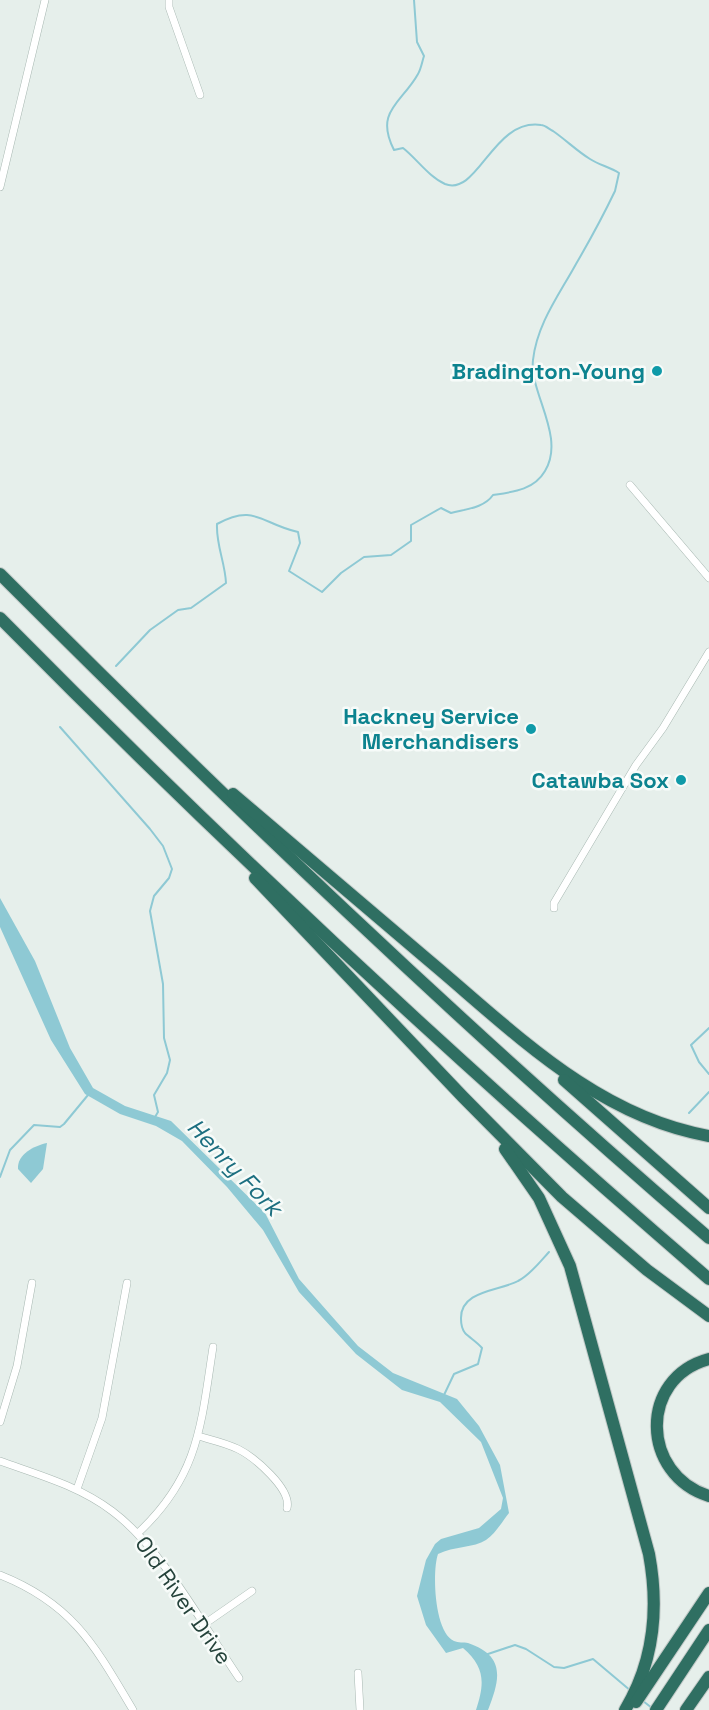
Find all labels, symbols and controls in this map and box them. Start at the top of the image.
place label: Bradington-Young [452,357,645,385]
marker: Bradington-Young [650,364,664,378]
place label: Hackney Service Merchandisers [343,702,519,755]
marker: Hackney Service Merchandisers [524,722,538,736]
place label: Catawba Sox [531,766,669,794]
marker: Catawba Sox [674,773,688,787]
water label: Henry Fork [181,1112,291,1225]
street label: Old River Drive [129,1530,239,1670]

